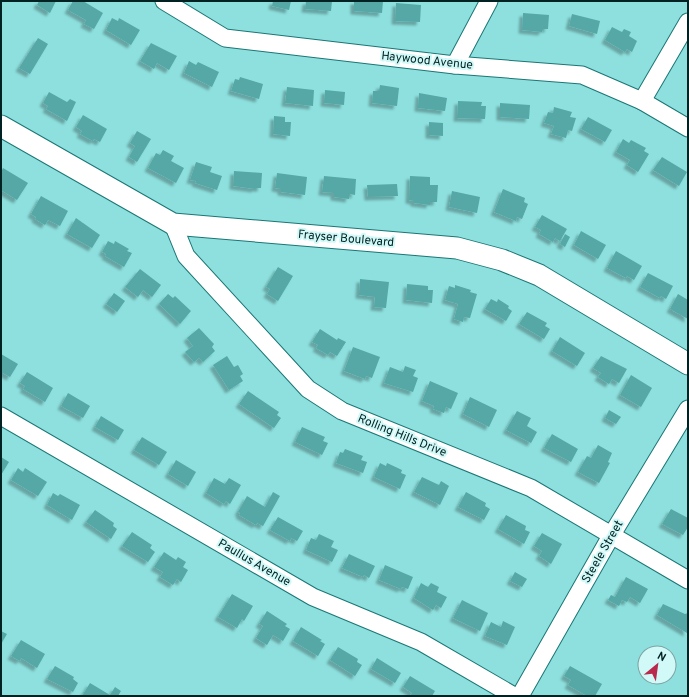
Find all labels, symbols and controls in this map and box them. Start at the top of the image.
street label: Haywood Avenue [380,48,474,74]
street label: Frayser Boulevard [297,227,395,251]
street label: Rolling Hills Drive [355,411,449,461]
street label: Steele Street [579,518,627,586]
street label: Paullus Avenue [215,536,293,590]
north arrow [637,645,677,685]
text: N [655,649,668,665]

